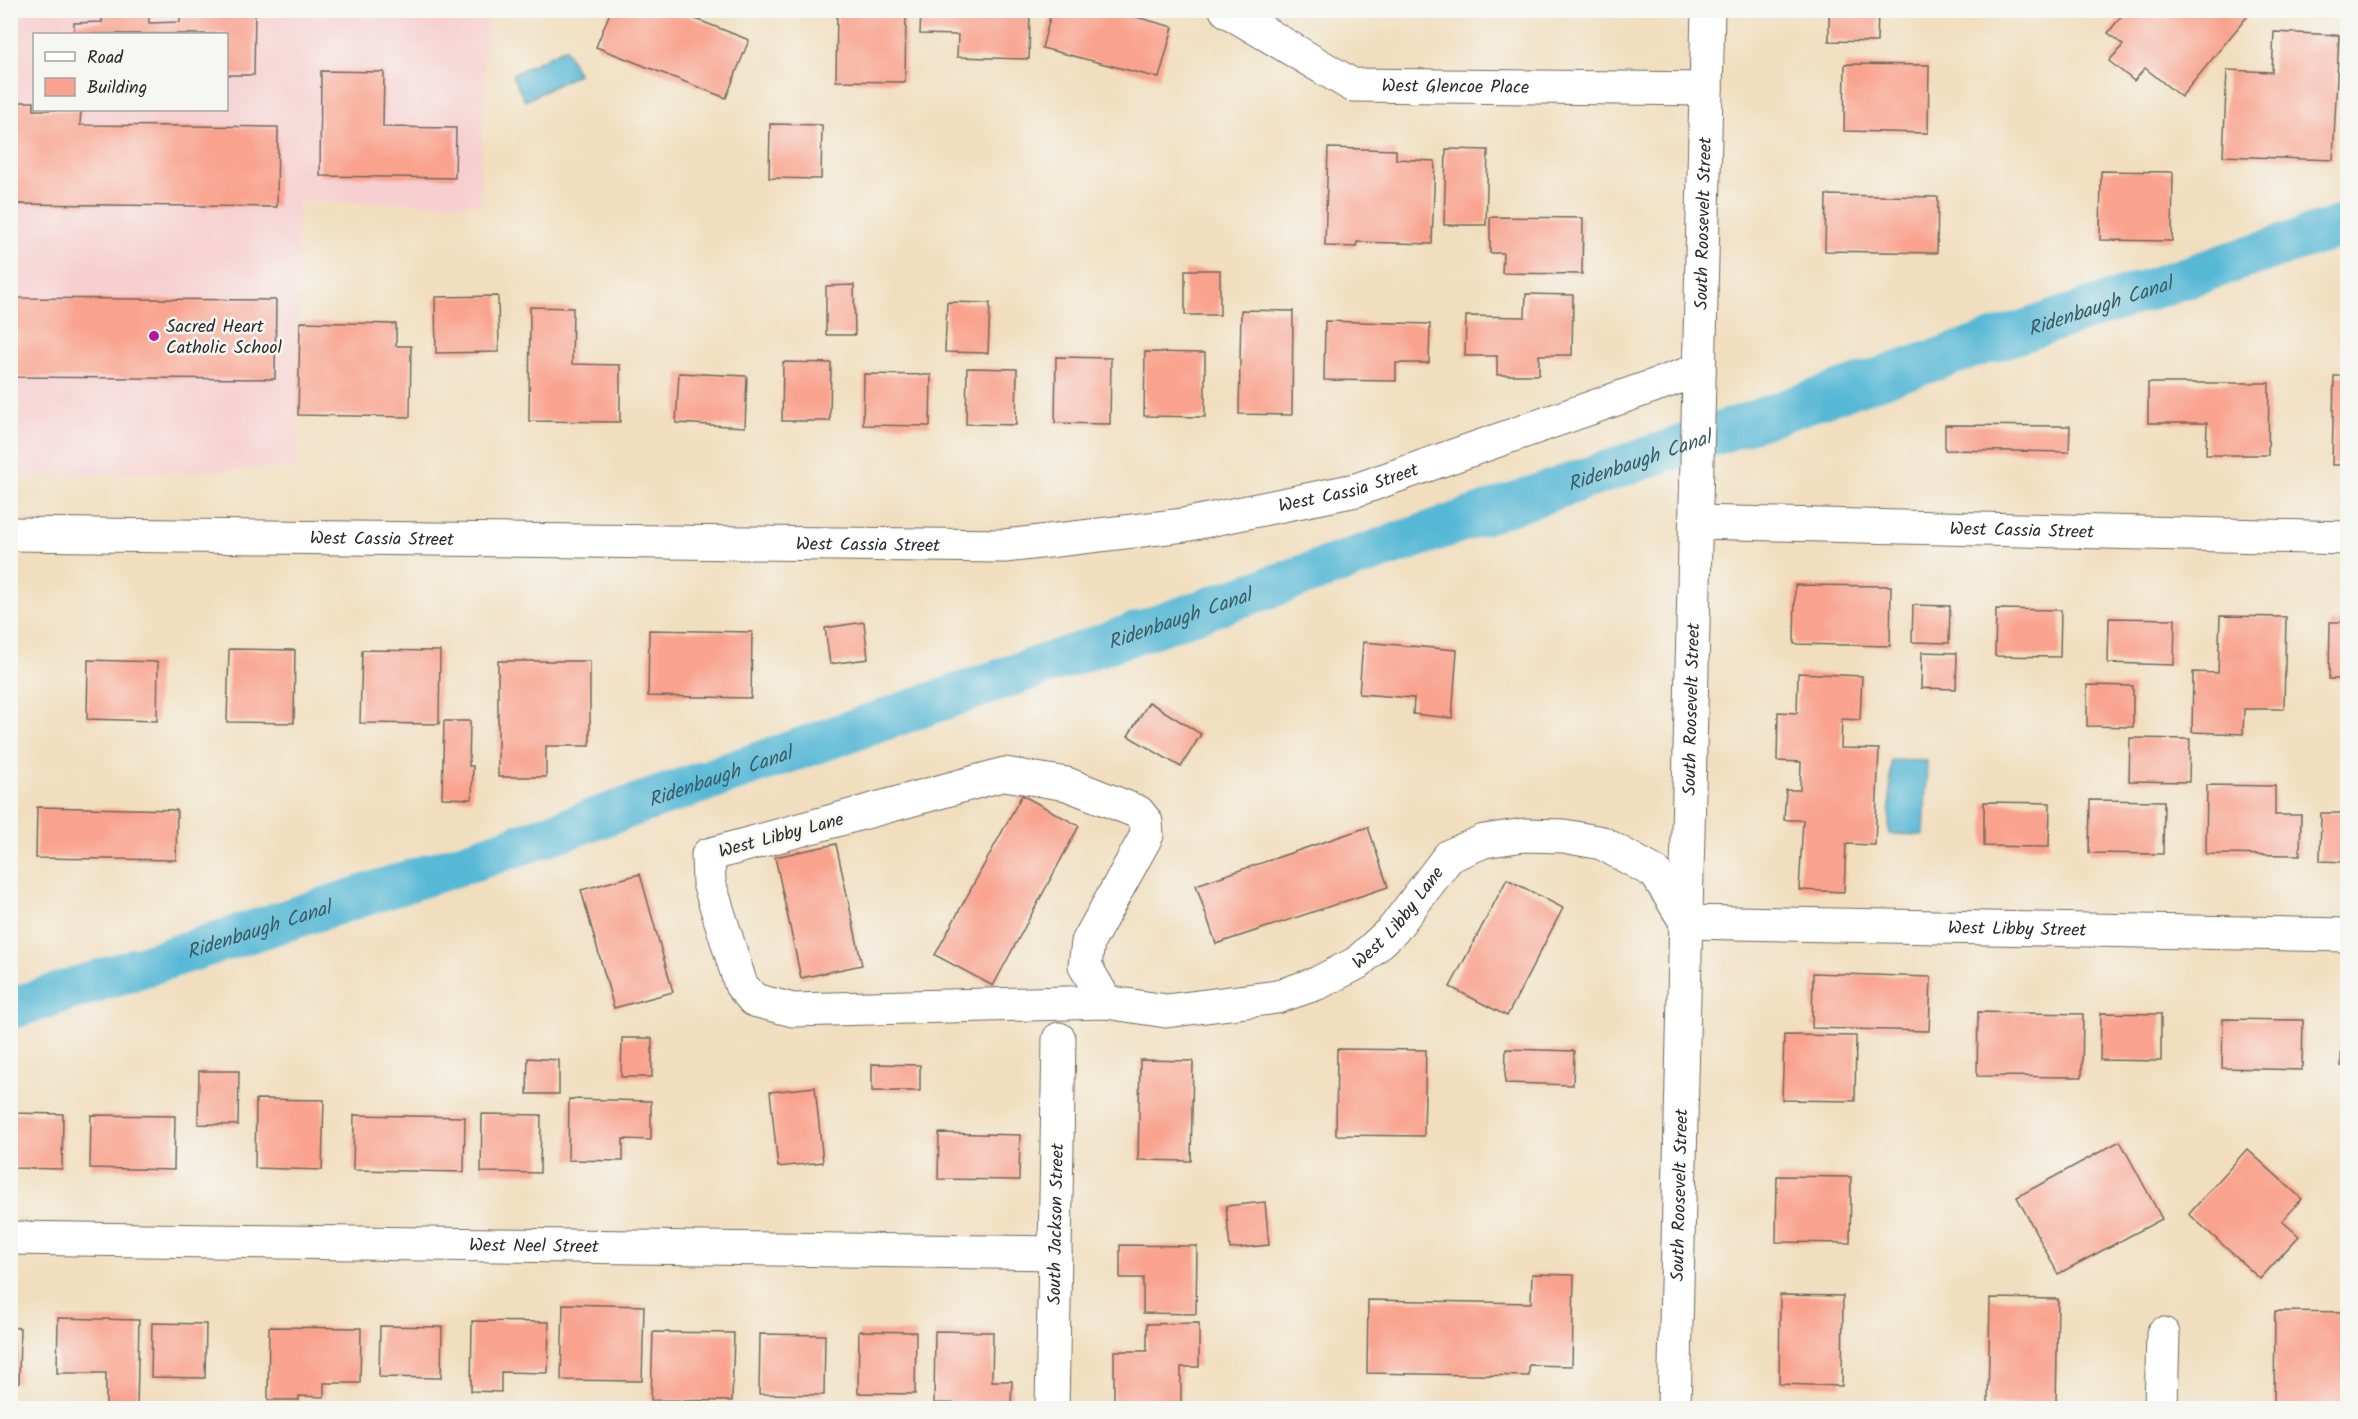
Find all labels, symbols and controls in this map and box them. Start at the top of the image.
legend [33,33,228,111]
text: Road [87,44,124,73]
street label: West Glencoe Place [1381,72,1529,103]
text: Building [87,74,147,103]
street label: South Roosevelt Street [1688,136,1721,310]
water label: Ridenbaugh Canal [2024,268,2181,346]
place label: Sacred Heart Catholic School [166,313,282,363]
marker: Sacred Heart Catholic School [147,329,161,343]
water label: Ridenbaugh Canal [1563,421,1720,502]
street label: West Cassia Street [1276,456,1424,521]
street label: West Cassia Street [1949,515,2095,548]
street label: West Cassia Street [310,525,455,555]
street label: West Cassia Street [796,530,941,561]
water label: Ridenbaugh Canal [1104,579,1260,660]
street label: South Roosevelt Street [1676,621,1709,796]
water label: Ridenbaugh Canal [644,737,800,818]
street label: West Libby Lane [715,806,847,867]
street label: West Libby Lane [1346,861,1452,977]
water label: Ridenbaugh Canal [183,892,339,969]
street label: West Libby Street [1948,914,2088,946]
street label: South Roosevelt Street [1664,1107,1697,1282]
street label: South Jackson Street [1041,1142,1073,1305]
street label: West Neel Street [469,1232,600,1262]

